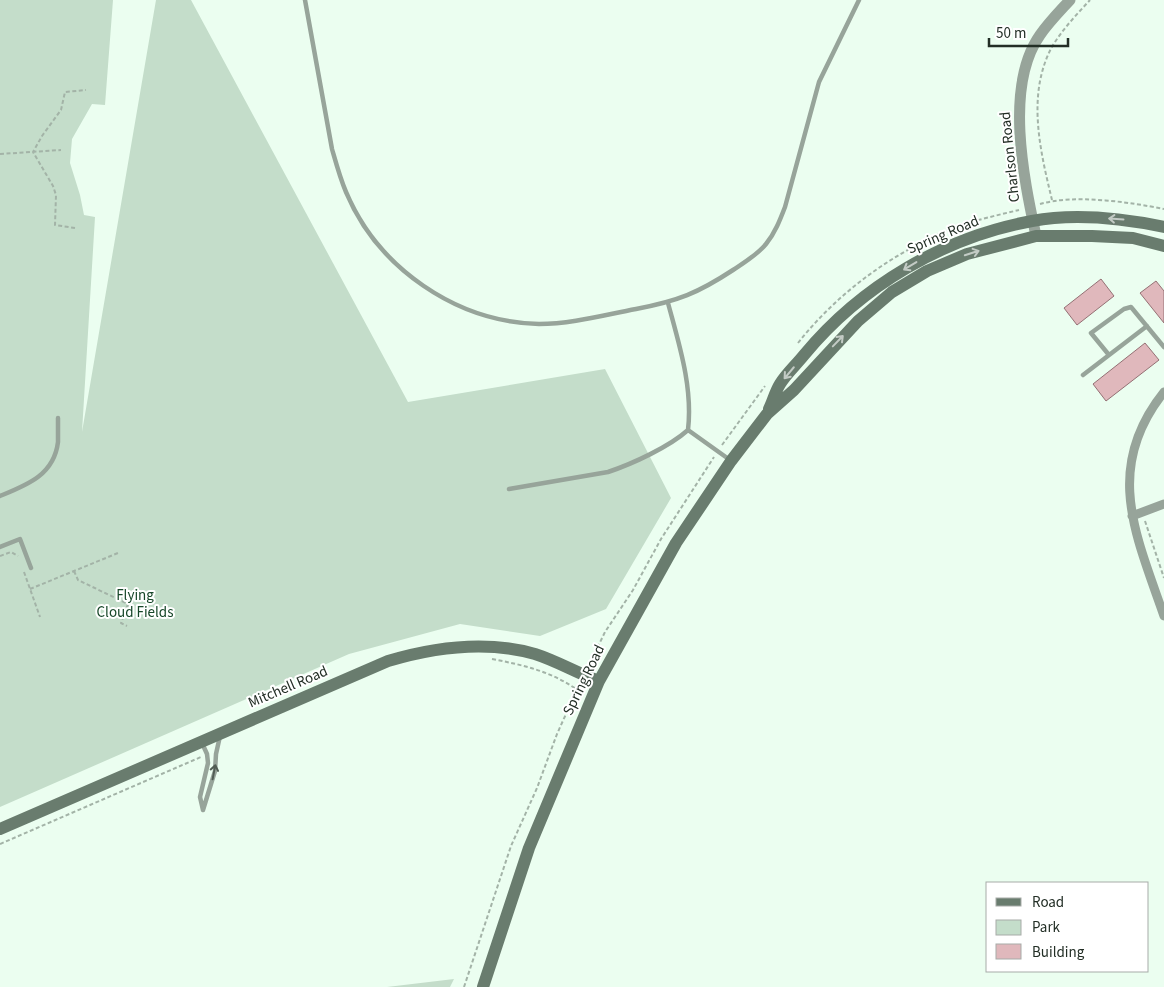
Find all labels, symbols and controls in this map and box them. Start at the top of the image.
scale bar [989,15,1068,47]
text: 50 m [996,23,1026,44]
street label: Charlson Road [995,111,1025,203]
street label: Spring Road [904,210,982,260]
one-way arrow [1108,214,1124,223]
one-way arrow [964,247,980,257]
one-way arrow [903,261,917,271]
one-way arrow [832,335,844,348]
one-way arrow [784,366,795,379]
park label: Flying Cloud Fields [97,585,173,623]
street label: Spring Road [558,641,610,719]
street label: Mitchell Road [245,661,331,713]
one-way arrow [210,765,219,781]
legend [986,882,1149,972]
text: Road [1032,892,1064,913]
text: Park [1032,917,1061,938]
text: Building [1032,942,1085,963]

